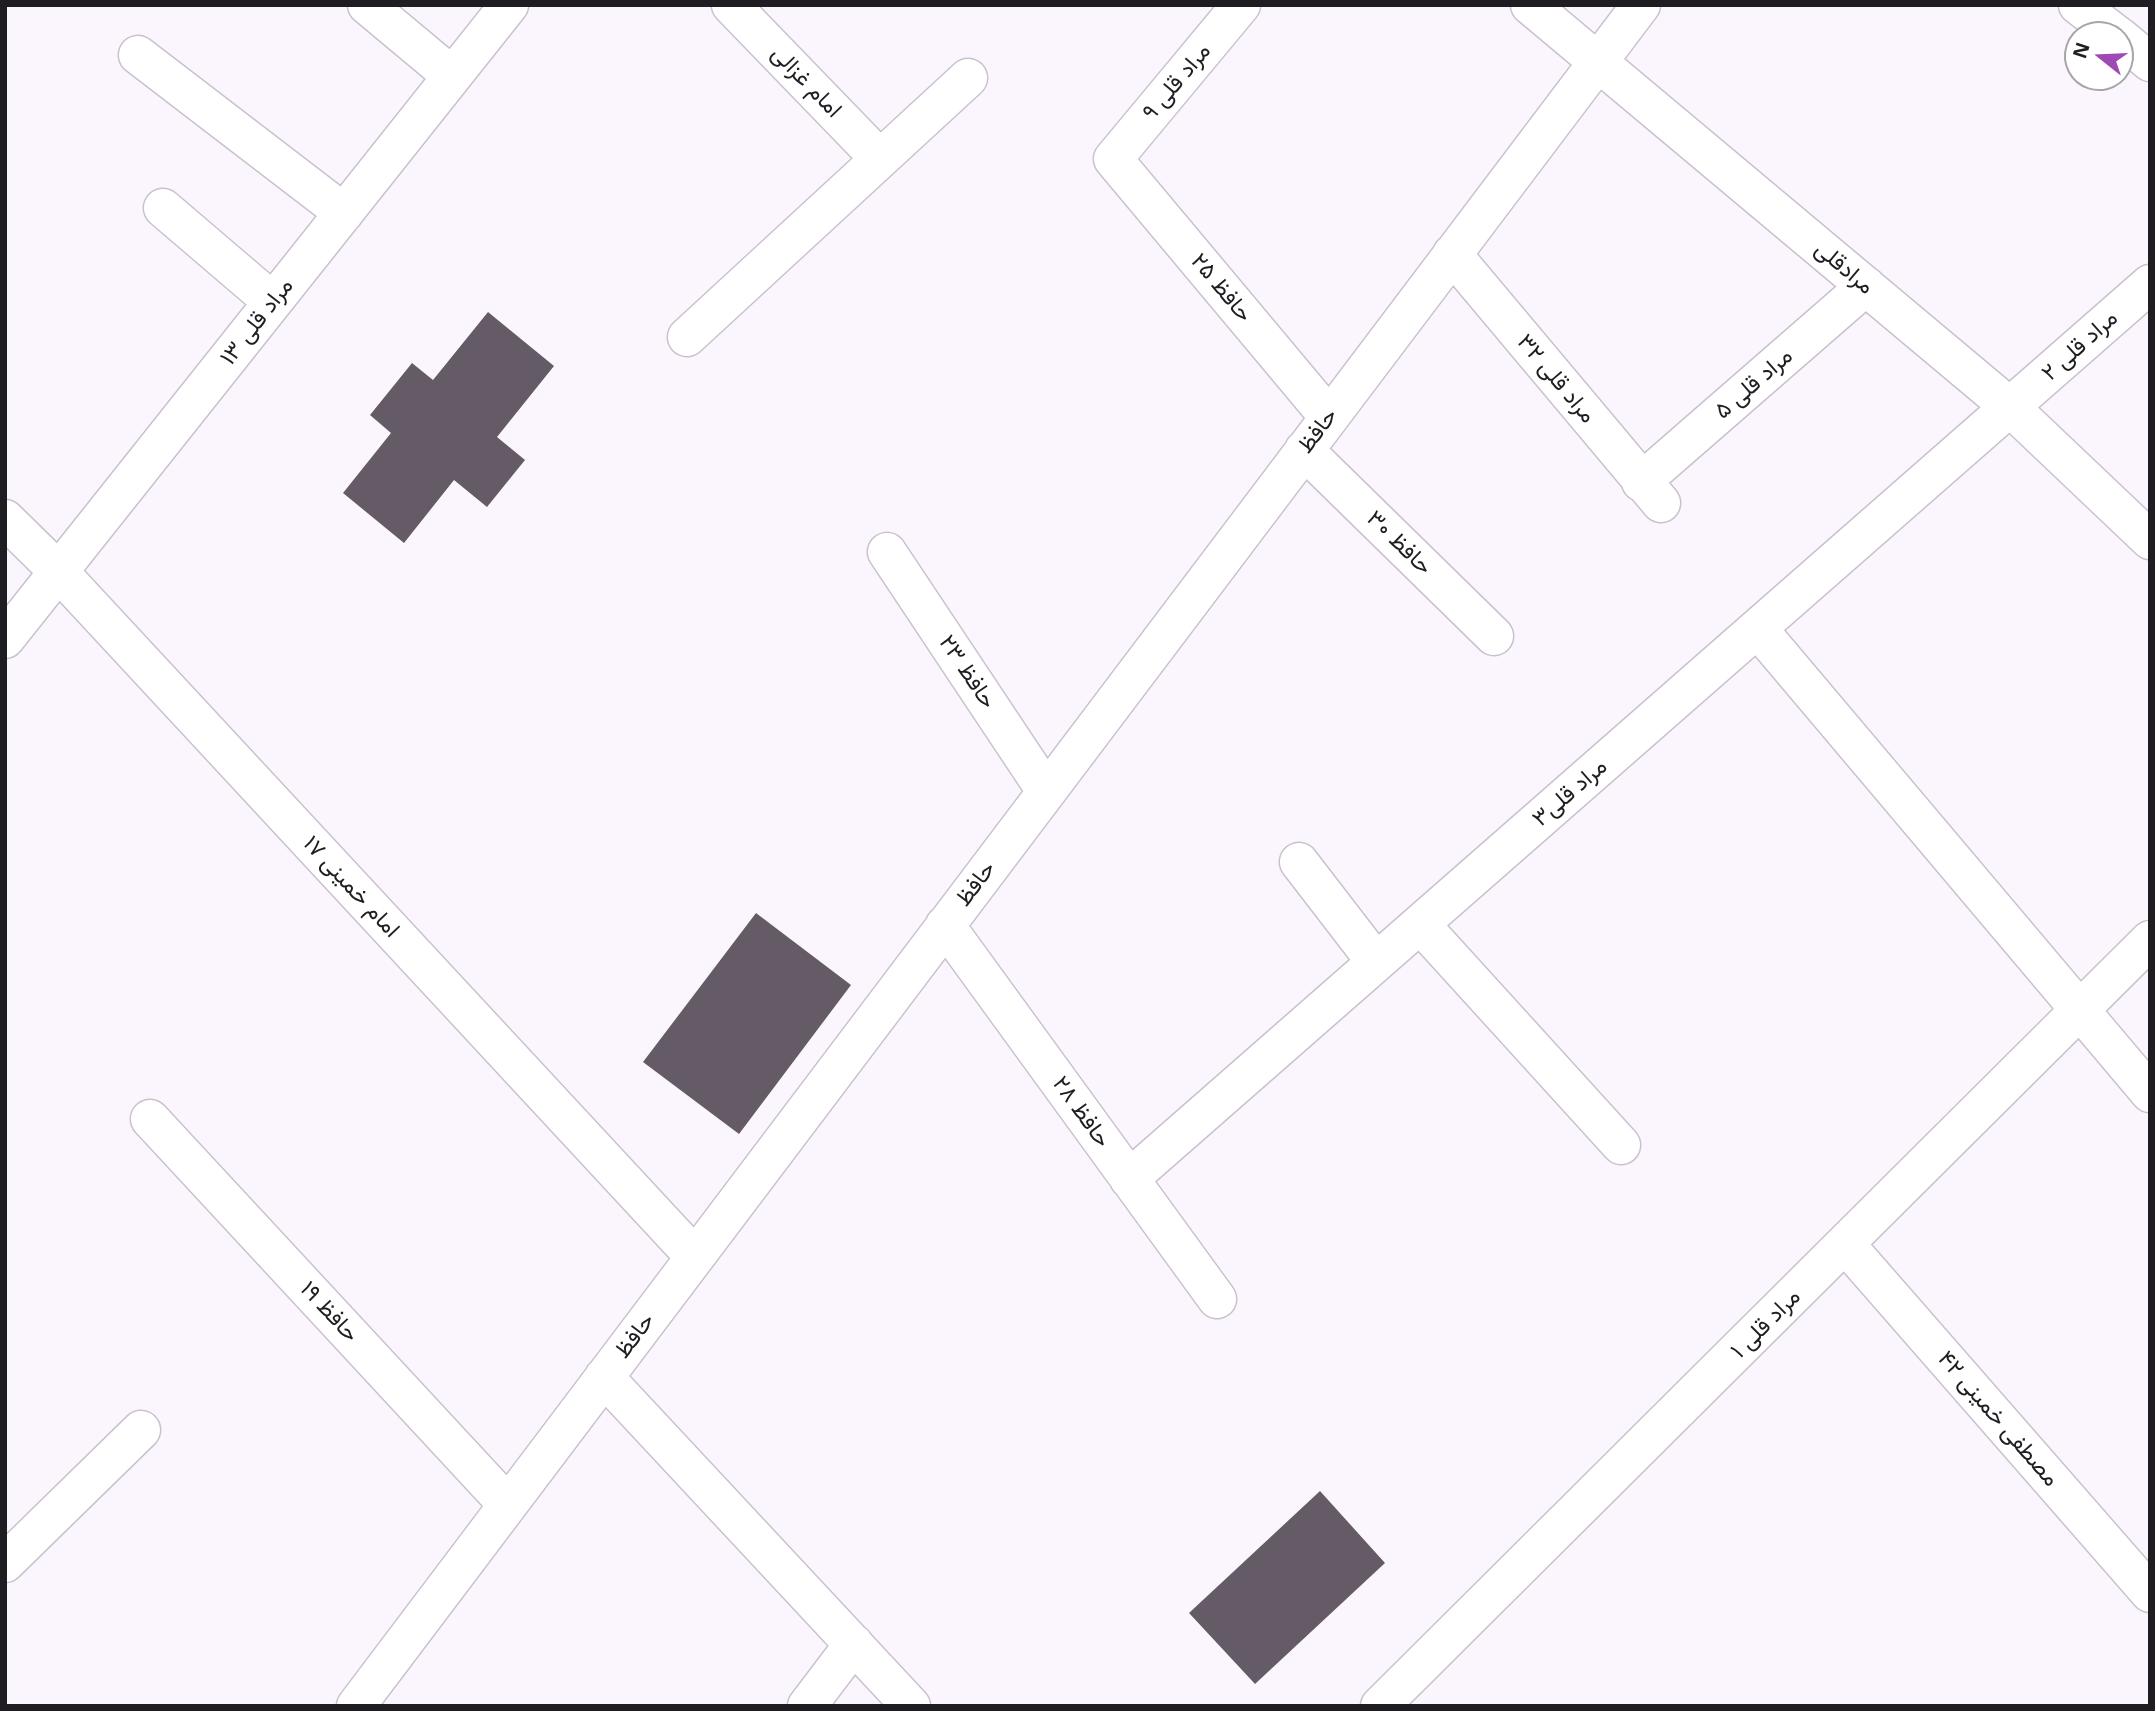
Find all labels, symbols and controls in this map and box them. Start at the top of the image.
north arrow [2064,21,2134,91]
street label: مراد قلی ۹ [1137,38,1217,126]
text: N [2066,39,2096,62]
street label: امام غزالی [765,40,847,124]
street label: مرادقلی [1809,235,1879,301]
street label: حافظ ۲۵ [1184,248,1258,328]
street label: مراد قلی ۱۳ [215,273,299,371]
street label: مراد قلی ۲ [2036,305,2124,387]
street label: مراد قلی ۳۲ [1511,329,1601,429]
street label: مراد قلی ۵ [1709,343,1799,425]
street label: حافظ [1292,403,1344,459]
street label: حافظ ۳۰ [1361,505,1437,581]
street label: حافظ ۲۳ [932,630,1002,714]
street label: مراد قلی۳ [1527,753,1613,833]
street label: امام خمینی ۱۷ [297,830,405,944]
street label: حافظ [950,856,1002,912]
street label: حافظ ۲۸ [1046,1071,1116,1153]
street label: حافظ ۱۹ [294,1276,364,1348]
street label: مراد قلی ۱ [1725,1283,1807,1365]
street label: حافظ [609,1308,661,1364]
street label: مصطفی خمینی ۴۲ [1932,1346,2064,1492]

